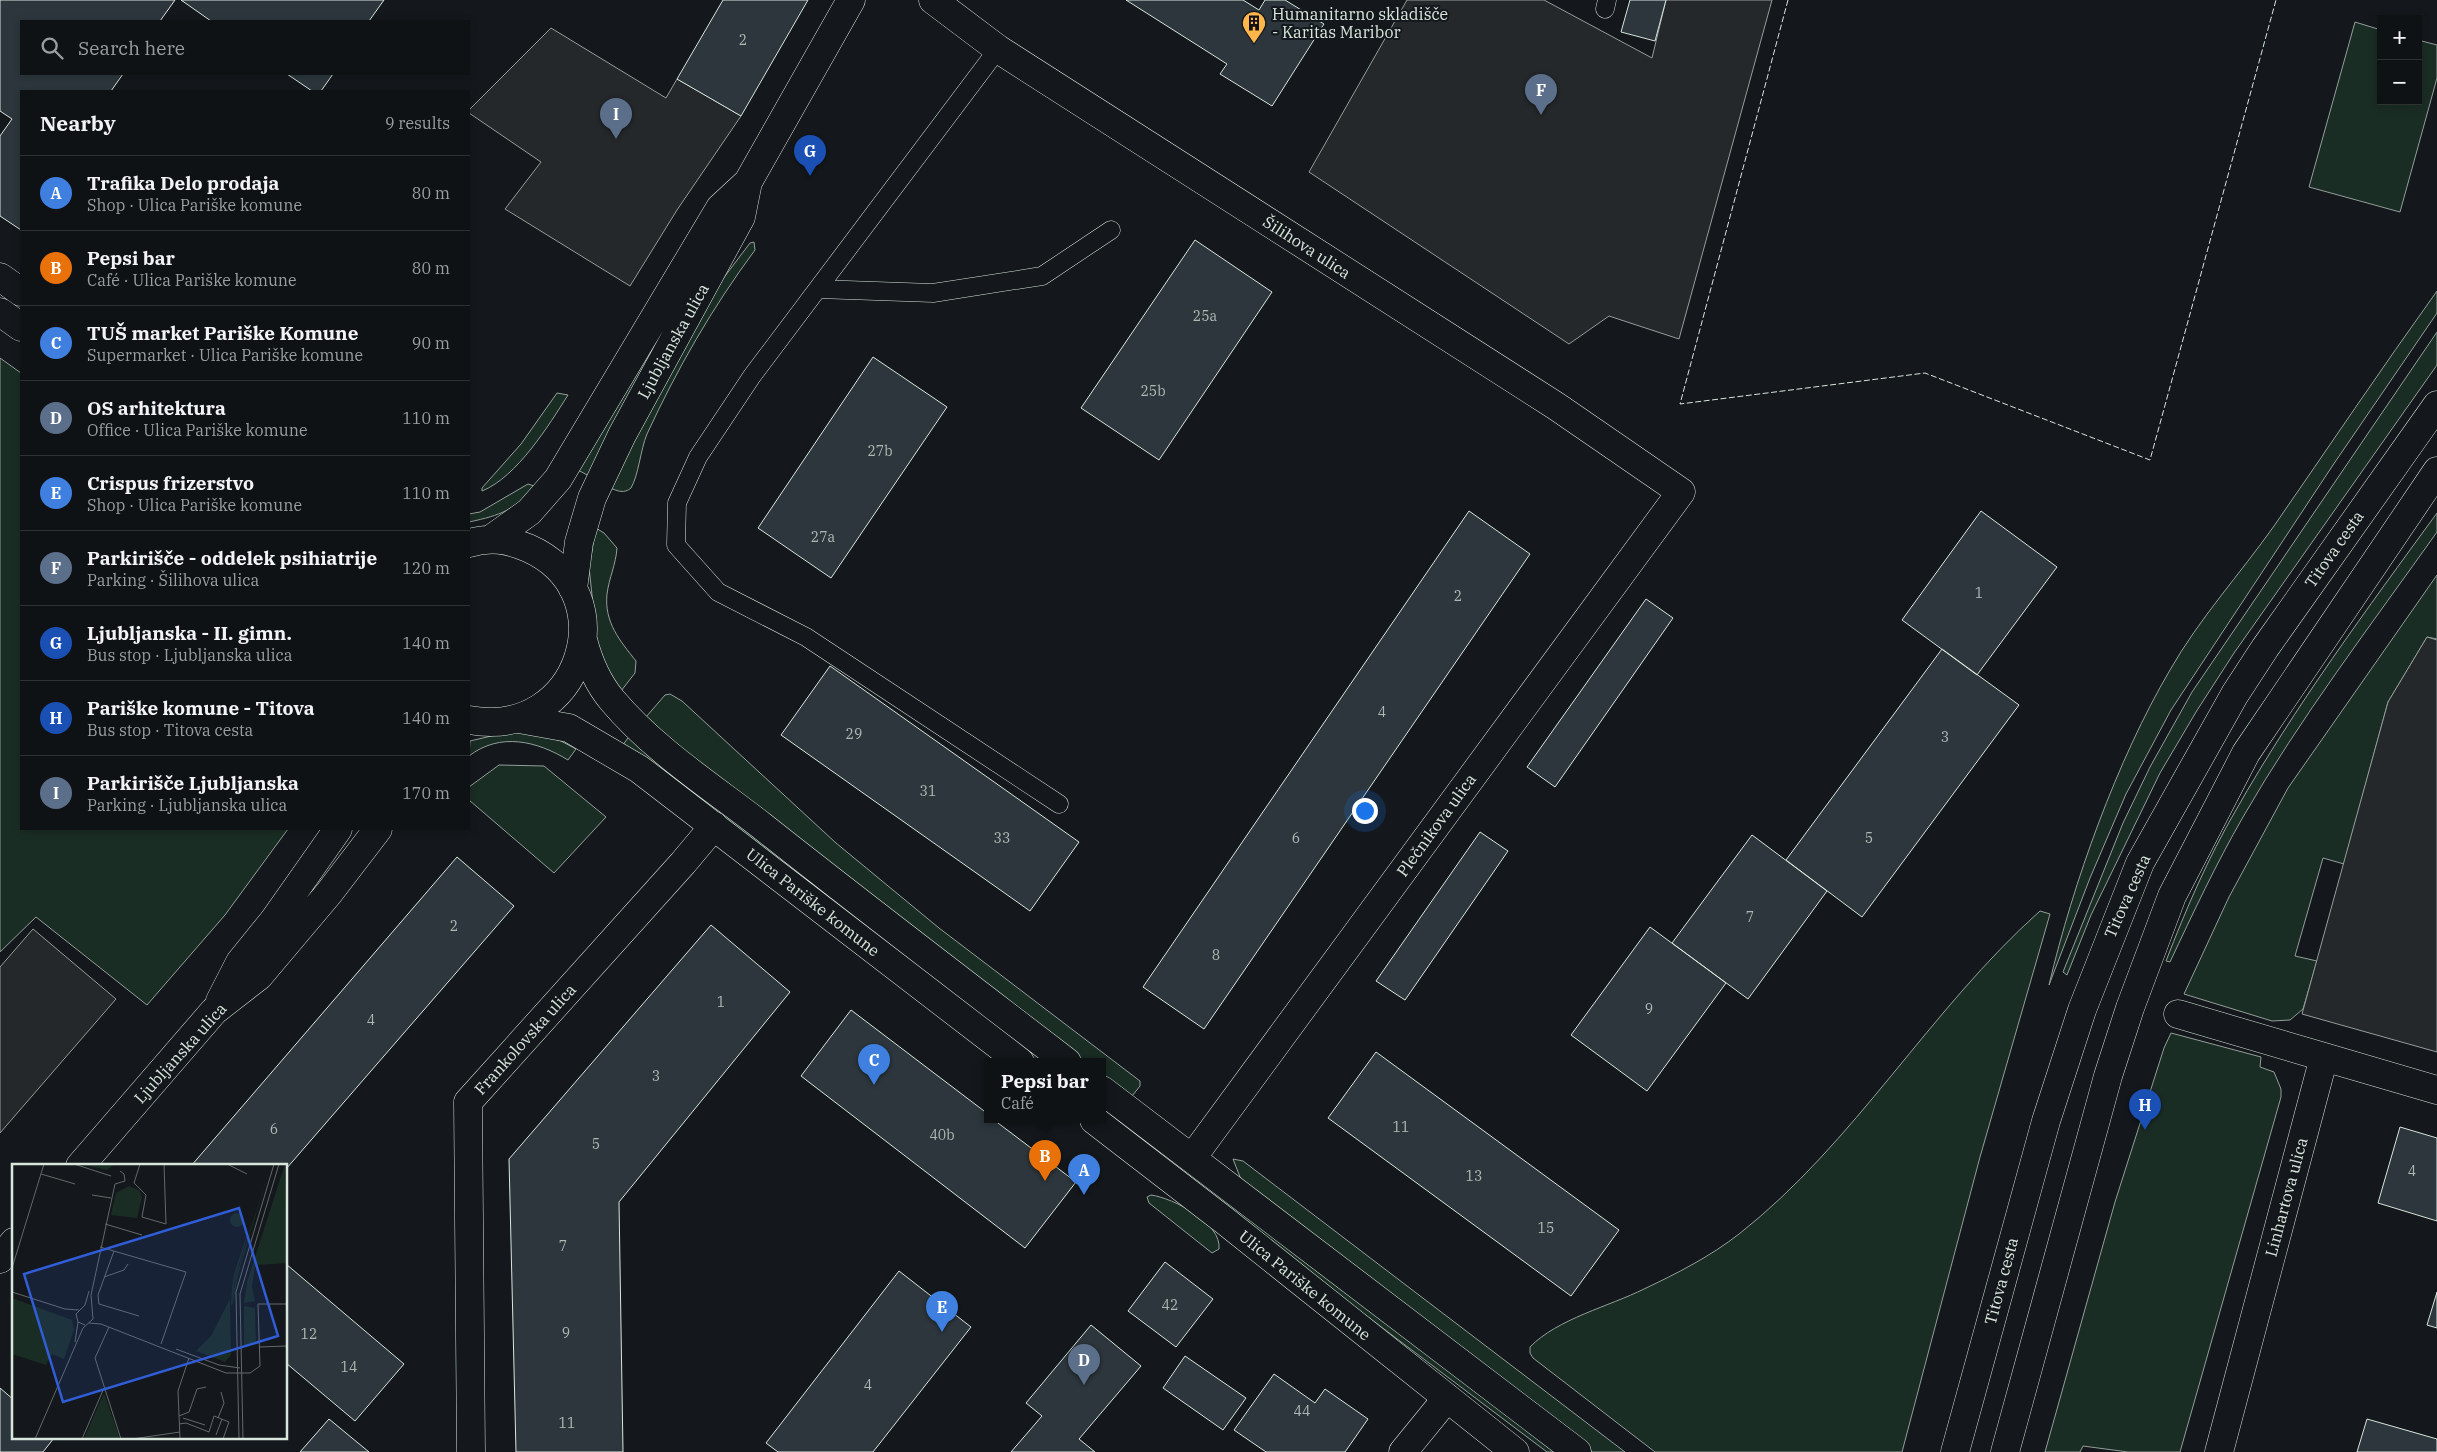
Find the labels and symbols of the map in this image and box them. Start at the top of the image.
place label: Humanitarno skladišče - Karitas Maribor [1272,4,1448,42]
building icon: Humanitarno skladišče - Karitas Maribor [1241,10,1267,44]
house number: 2 [739,31,747,49]
pin: F [1525,74,1557,115]
pin: I [600,98,632,139]
pin: G [794,135,826,176]
street label: Šilihova ulica [1259,210,1355,283]
street label: Ljubljanska ulica [633,280,713,402]
house number: 25a [1193,307,1218,325]
house number: 25b [1140,382,1166,400]
house number: 27b [867,442,893,460]
street label: Titova cesta [2300,506,2368,591]
house number: 27a [811,528,836,546]
house number: 1 [1975,584,1983,602]
house number: 2 [1454,587,1462,605]
house number: 4 [1378,703,1386,721]
house number: 29 [846,725,862,743]
house number: 3 [1941,728,1949,746]
street label: Plečnikova ulica [1392,769,1480,880]
house number: 31 [920,782,936,800]
your location [1352,798,1378,824]
house number: 33 [994,829,1010,847]
house number: 6 [1292,829,1300,847]
house number: 5 [1865,829,1873,847]
street label: Ulica Pariške komune [742,844,884,960]
street label: Titova cesta [2100,851,2154,941]
house number: 7 [1746,908,1754,926]
house number: 2 [450,917,458,935]
house number: 8 [1212,946,1220,964]
street label: Frankolovska ulica [470,979,580,1099]
house number: 1 [717,993,725,1011]
street label: Ljubljanska ulica [129,998,231,1108]
house number: 9 [1645,1000,1653,1018]
house number: 4 [367,1011,375,1029]
pin: C [858,1044,890,1085]
house number: 3 [652,1067,660,1085]
pin: H [2129,1089,2161,1130]
house number: 11 [1393,1118,1409,1136]
house number: 6 [270,1120,278,1138]
house number: 40b [929,1126,955,1144]
house number: 5 [592,1135,600,1153]
street label: Linhartova ulica [2260,1135,2312,1259]
pin: B [1029,1140,1061,1181]
pin: A [1068,1154,1100,1195]
house number: 4 [2408,1162,2416,1180]
inset map [12,1164,288,1440]
house number: 13 [1466,1167,1482,1185]
house number: 15 [1538,1219,1554,1237]
street label: Ulica Pariške komune [1235,1226,1375,1344]
street label: Titova cesta [1980,1235,2022,1327]
house number: 7 [559,1237,567,1255]
pin: E [926,1291,958,1332]
house number: 42 [1162,1296,1178,1314]
house number: 9 [562,1324,570,1342]
house number: 12 [301,1325,317,1343]
pin: D [1068,1344,1100,1385]
house number: 14 [341,1358,357,1376]
house number: 4 [864,1376,872,1394]
house number: 44 [1294,1402,1310,1420]
house number: 11 [559,1414,575,1432]

